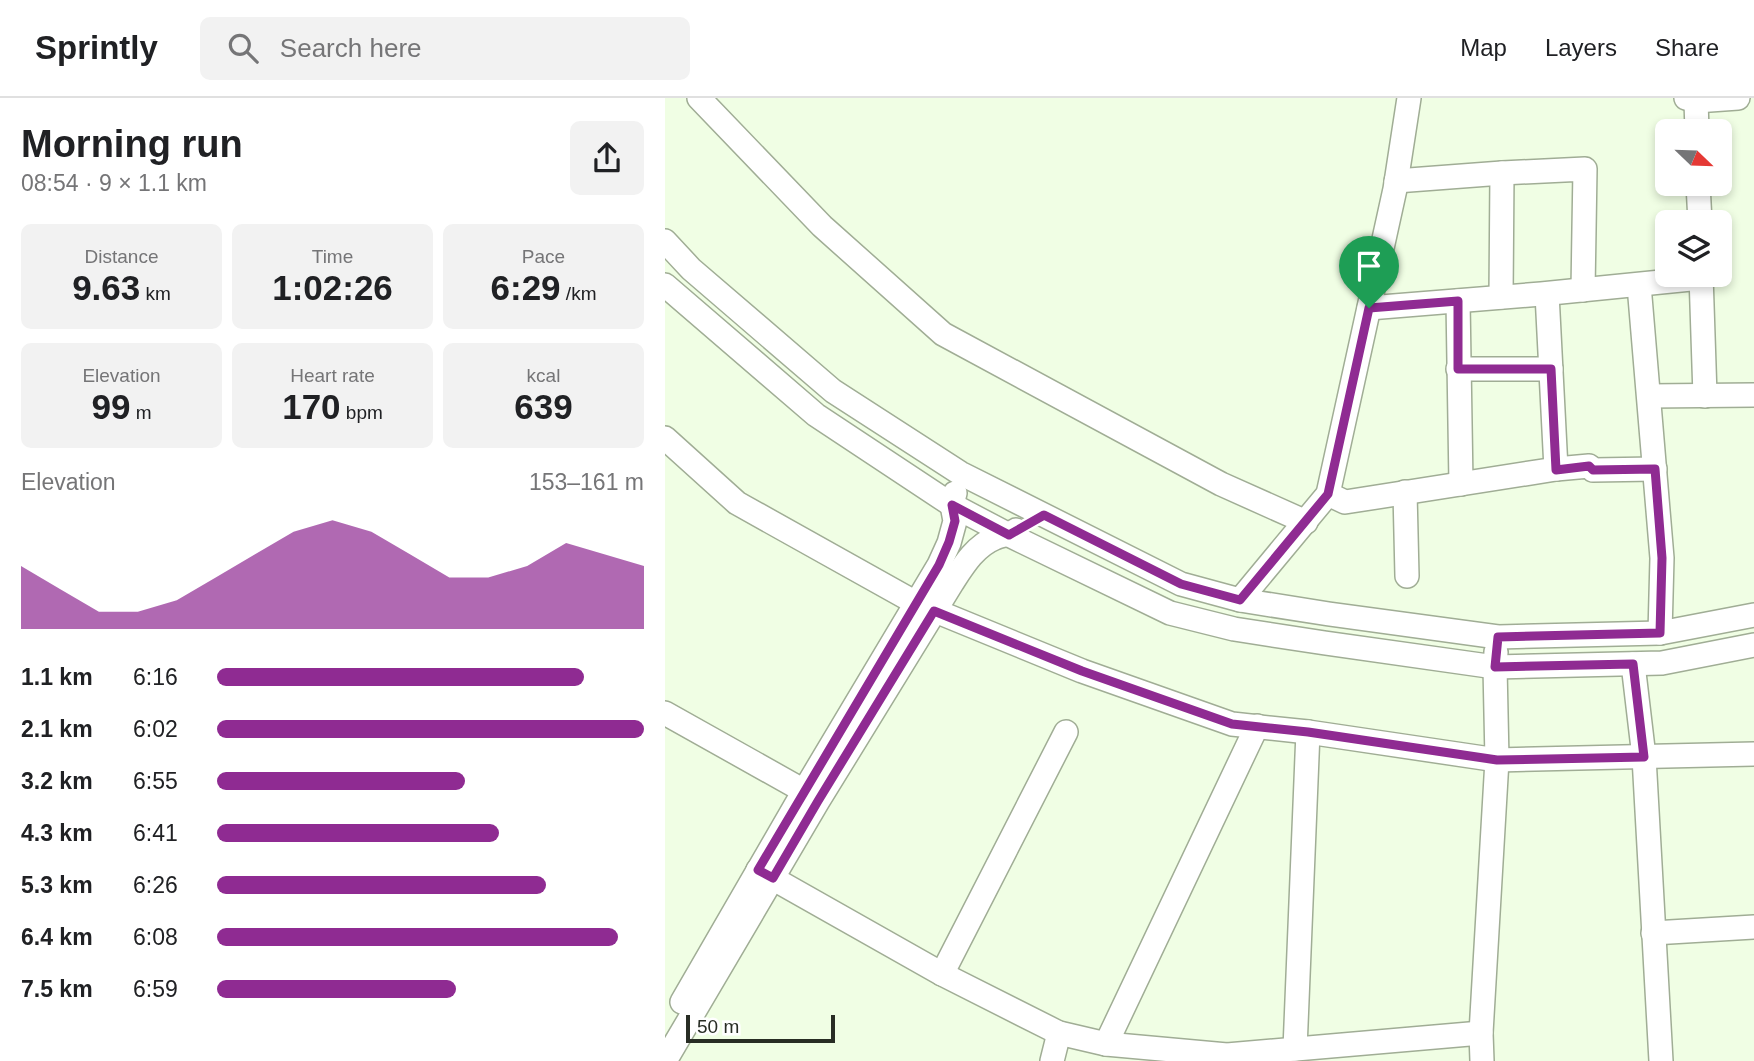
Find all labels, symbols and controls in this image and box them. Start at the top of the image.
search box [200,17,690,80]
text: Sprintly [35,29,158,66]
icon: search [224,29,262,67]
text: Search here [280,33,422,63]
text: Map [1460,34,1507,61]
text: Layers [1545,34,1617,61]
text: Share [1655,34,1719,61]
north arrow [1655,119,1733,196]
map controls [1655,119,1732,287]
button: share [570,121,644,195]
text: Morning run [21,123,243,165]
text: 08:54 · 9 × 1.1 km [21,170,207,196]
button: layers [1655,210,1732,287]
pin [1339,236,1399,308]
text: Distance [85,246,158,267]
text: Time [312,246,353,267]
text: Pace [522,246,565,267]
icon: arrive [1350,247,1388,285]
text: 9.63 [72,268,140,307]
text: 1:02:26 [272,268,393,307]
text: 6:29 [491,268,561,307]
text: km [140,283,171,304]
text: /km [561,283,596,304]
text: Elevation [82,365,161,386]
text: Heart rate [290,365,375,386]
text: kcal [527,365,560,386]
text: 99 [91,387,130,426]
text: 170 [282,387,341,426]
text: 639 [514,387,573,426]
text: m [130,402,152,423]
text: bpm [341,402,383,423]
text: Elevation [21,469,116,495]
text: 153–161 m [529,469,644,495]
text: 1.1 km [21,664,93,690]
text: 6:16 [133,664,178,690]
text: 2.1 km [21,716,93,742]
text: 6:02 [133,716,178,742]
text: 3.2 km [21,768,93,794]
text: 6:55 [133,768,178,794]
text: 4.3 km [21,820,93,846]
text: 6:41 [133,820,178,846]
text: 5.3 km [21,872,93,898]
text: 6:26 [133,872,178,898]
text: 6.4 km [21,924,93,950]
text: 6:08 [133,924,178,950]
text: 7.5 km [21,976,93,1002]
text: 6:59 [133,976,178,1002]
scale bar [686,1012,835,1044]
text: 50 m [697,1016,739,1037]

